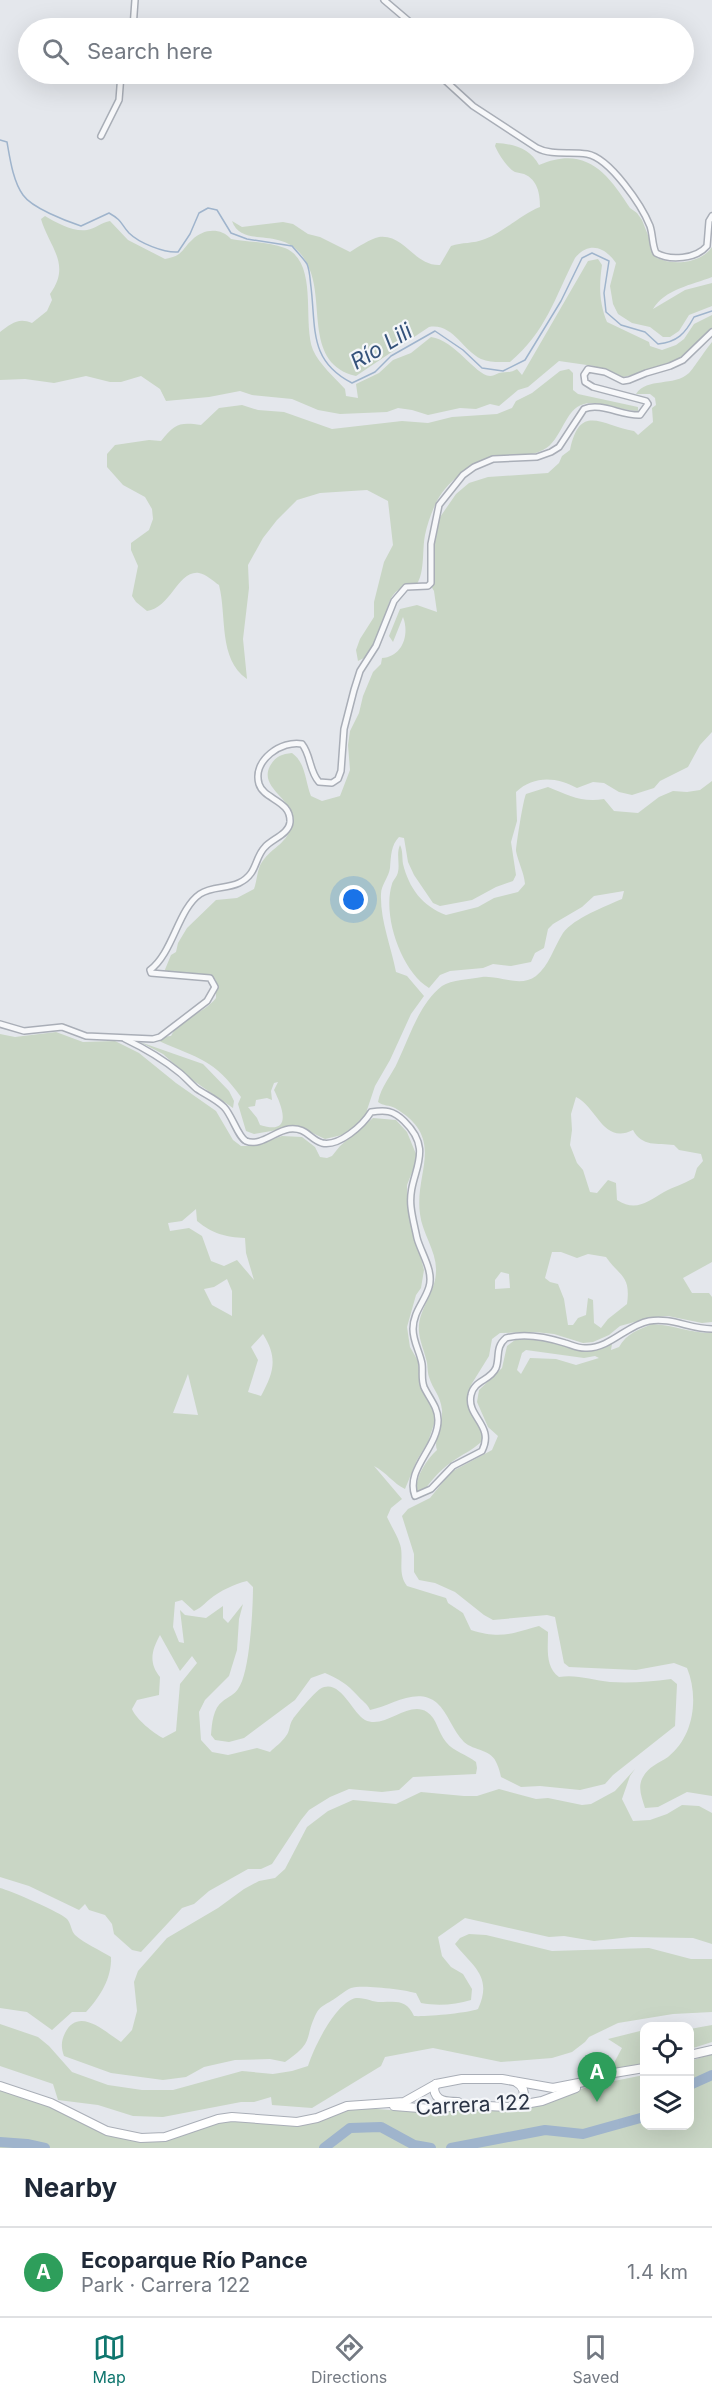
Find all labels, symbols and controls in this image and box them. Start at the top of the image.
search box [18,18,694,84]
icon: search [39,35,72,68]
text: Search here [87,38,213,64]
water label: Río Lili [345,317,417,374]
your location [339,885,368,914]
map controls [640,2022,694,2130]
button: locate [640,2022,694,2076]
pin: A [578,2052,616,2102]
button: layers [640,2076,694,2130]
street label: Carrera 122 [415,2089,531,2120]
text: Nearby [24,2172,117,2203]
text: Ecoparque Río Pance [81,2247,308,2273]
text: A [36,2260,51,2284]
text: 1.4 km [627,2260,688,2284]
text: Park · Carrera 122 [81,2273,250,2297]
tab: Map [93,2331,126,2387]
tab: Directions [311,2331,387,2387]
tab: Saved [573,2331,619,2387]

